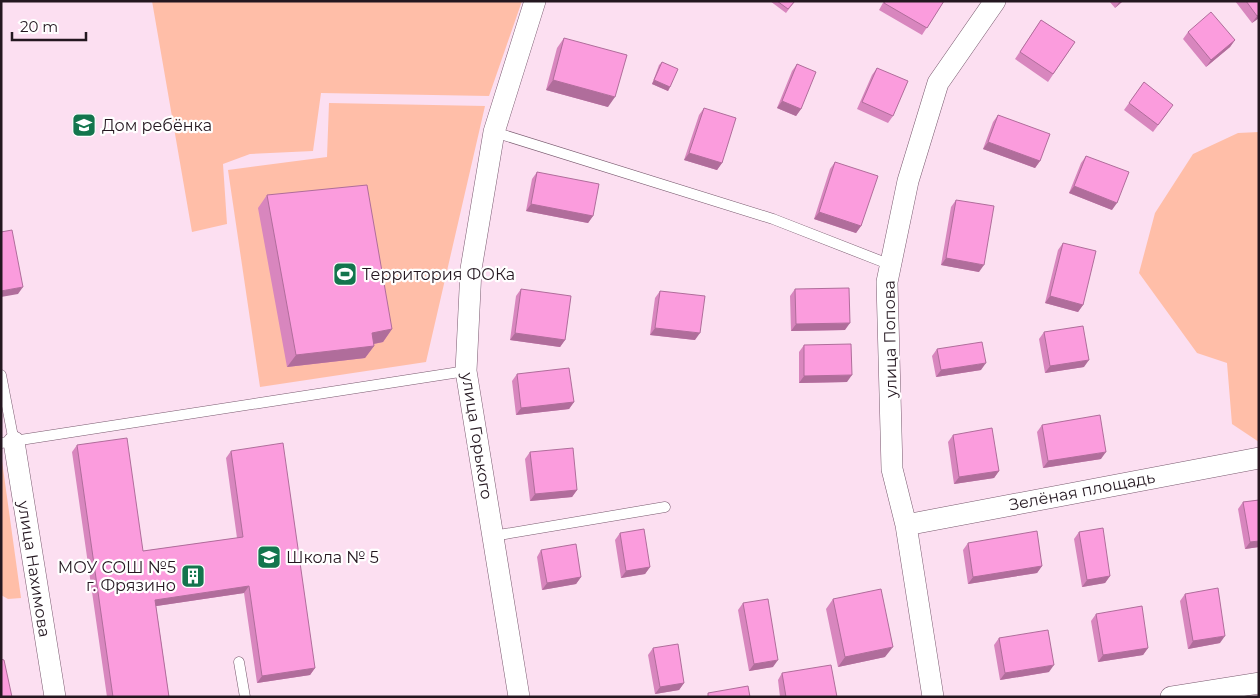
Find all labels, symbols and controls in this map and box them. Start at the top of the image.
scale bar [12,10,86,42]
text: 20 m [20,17,58,36]
school or university icon: Дом ребёнка [71,112,97,138]
place label: Дом ребёнка [102,116,212,135]
sports icon: Территория ФОКа [332,261,358,287]
place label: Территория ФОКа [362,265,515,284]
street label: улица Попова [879,280,901,399]
street label: улица Горького [457,370,496,501]
street label: Зелёная площадь [1007,468,1157,514]
street label: улица Нахимова [14,498,54,639]
school or university icon: Школа № 5 [256,544,282,570]
place label: Школа № 5 [286,548,379,567]
place label: МОУ СОШ №5 г. Фрязино [58,558,176,595]
building icon: МОУ СОШ №5 г. Фрязино [180,563,206,589]

